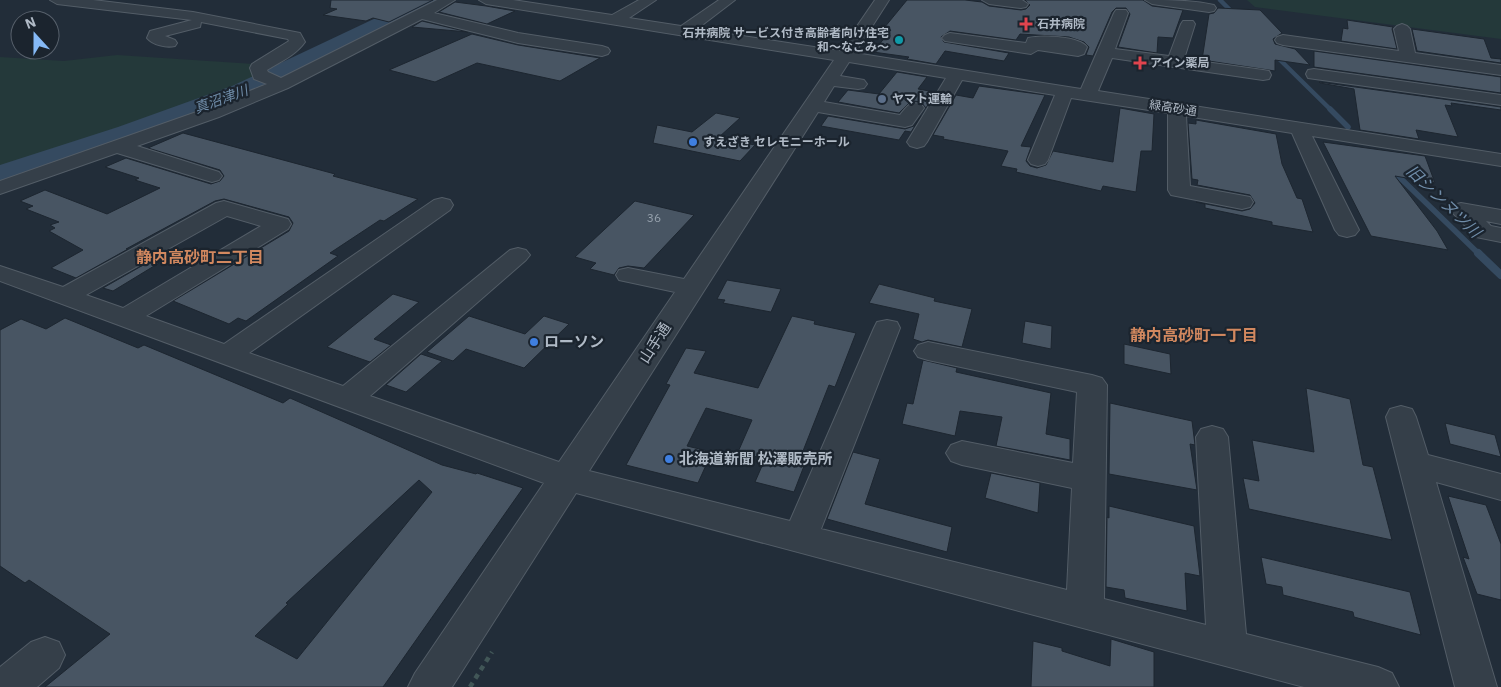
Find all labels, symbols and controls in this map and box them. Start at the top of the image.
north arrow [10,10,60,60]
text: N [22,13,38,33]
place label: 石井病院 [1037,16,1085,31]
marker: 石井病院 [1019,17,1033,31]
place label: 石井病院 サービス付き高齢者向け住宅 和～なごみ～ [682,25,889,54]
marker: 石井病院 サービス付き高齢者向け住宅 和～なごみ～ [893,34,905,46]
place label: アイン薬局 [1150,55,1209,70]
marker: アイン薬局 [1134,57,1146,69]
water label: 真沼津川 [192,80,252,117]
place label: ヤマト運輸 [892,91,952,106]
marker: ヤマト運輸 [876,93,888,105]
street label: 緑高砂通 [1148,96,1198,119]
place label: すえざき セレモニーホール [703,134,850,149]
marker: すえざき セレモニーホール [687,136,699,148]
water label: 旧シンヌツ川 [1403,160,1487,243]
house number: 36 [647,210,661,225]
district label: 静内高砂町二丁目 [136,247,264,267]
street label: 山手通 [634,319,675,367]
district label: 静内高砂町一丁目 [1130,325,1258,345]
place label: ローソン [544,332,604,351]
marker: ローソン [528,336,540,348]
place label: 北海道新聞 松澤販売所 [679,449,833,468]
marker: 北海道新聞 松澤販売所 [663,453,675,465]

